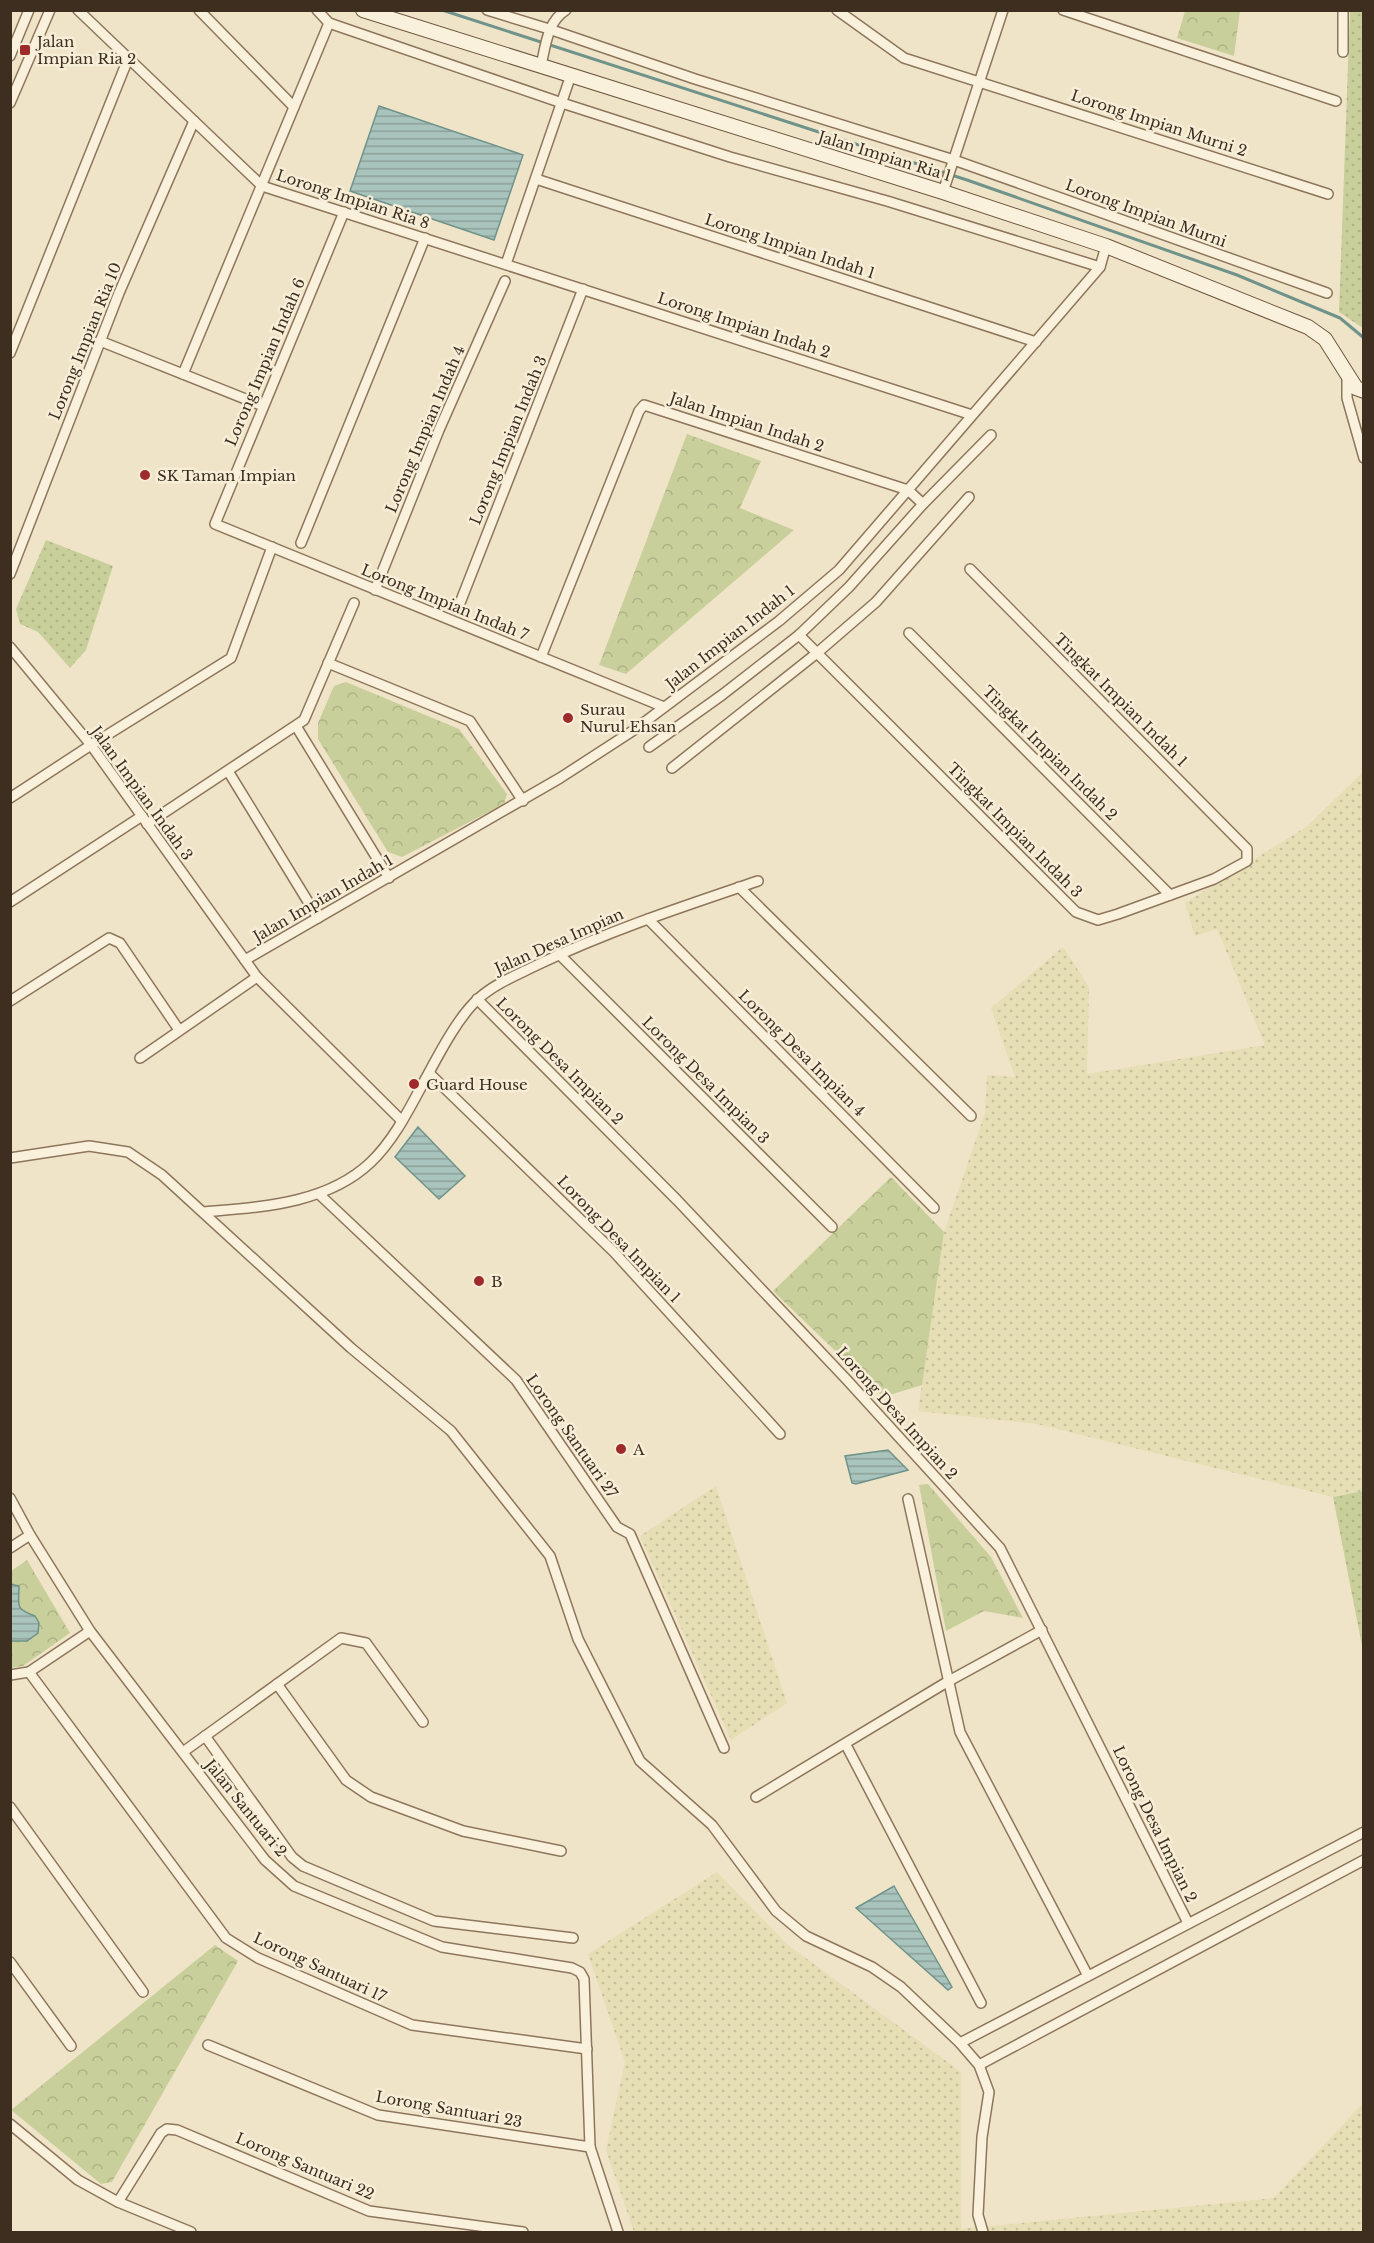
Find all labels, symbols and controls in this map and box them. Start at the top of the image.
place label: Jalan Impian Ria 2 [35,32,136,68]
marker: Jalan Impian Ria 2 [18,43,32,57]
street label: Lorong Impian Murni 2 [1069,86,1249,160]
street label: Jalan Impian Ria 1 [814,126,954,185]
street label: Lorong Impian Ria 8 [274,165,432,233]
street label: Lorong Impian Murni [1063,175,1229,251]
street label: Lorong Impian Indah 1 [702,209,878,283]
street label: Lorong Impian Ria 10 [45,259,125,423]
street label: Lorong Impian Indah 6 [221,275,309,449]
street label: Lorong Impian Indah 2 [655,288,833,362]
street label: Lorong Impian Indah 4 [381,342,469,516]
street label: Lorong Impian Indah 3 [465,353,551,527]
street label: Jalan Impian Indah 2 [666,387,826,456]
place label: SK Taman Impian [157,466,296,485]
marker: SK Taman Impian [138,468,152,482]
street label: Lorong Impian Indah 7 [359,560,532,644]
street label: Jalan Impian Indah 1 [660,581,798,694]
street label: Tingkat Impian Indah 1 [1050,629,1192,771]
street label: Tingkat Impian Indah 2 [979,682,1121,824]
place label: Surau Nurul Ehsan [580,700,676,736]
marker: Surau Nurul Ehsan [561,711,575,725]
street label: Jalan Impian Indah 3 [86,721,197,864]
street label: Tingkat Impian Indah 3 [944,759,1086,901]
street label: Jalan Impian Indah 1 [248,850,396,947]
street label: Jalan Desa Impian [490,904,626,979]
street label: Lorong Desa Impian 4 [735,986,869,1120]
street label: Lorong Desa Impian 2 [493,994,627,1128]
street label: Lorong Desa Impian 3 [639,1013,773,1147]
place label: Guard House [426,1075,528,1094]
marker: Guard House [407,1077,421,1091]
street label: Lorong Desa Impian 1 [553,1171,685,1307]
place label: B [491,1272,503,1291]
marker: B [472,1274,486,1288]
street label: Lorong Desa Impian 2 [832,1343,962,1483]
street label: Lorong Santuari 27 [522,1370,622,1502]
place label: A [632,1440,645,1459]
marker: A [614,1442,628,1456]
street label: Lorong Desa Impian 2 [1109,1743,1201,1905]
street label: Jalan Santuari 2 [200,1754,291,1860]
street label: Lorong Santuari 17 [251,1928,390,2006]
street label: Lorong Santuari 23 [374,2087,524,2131]
street label: Lorong Santuari 22 [233,2128,377,2204]

